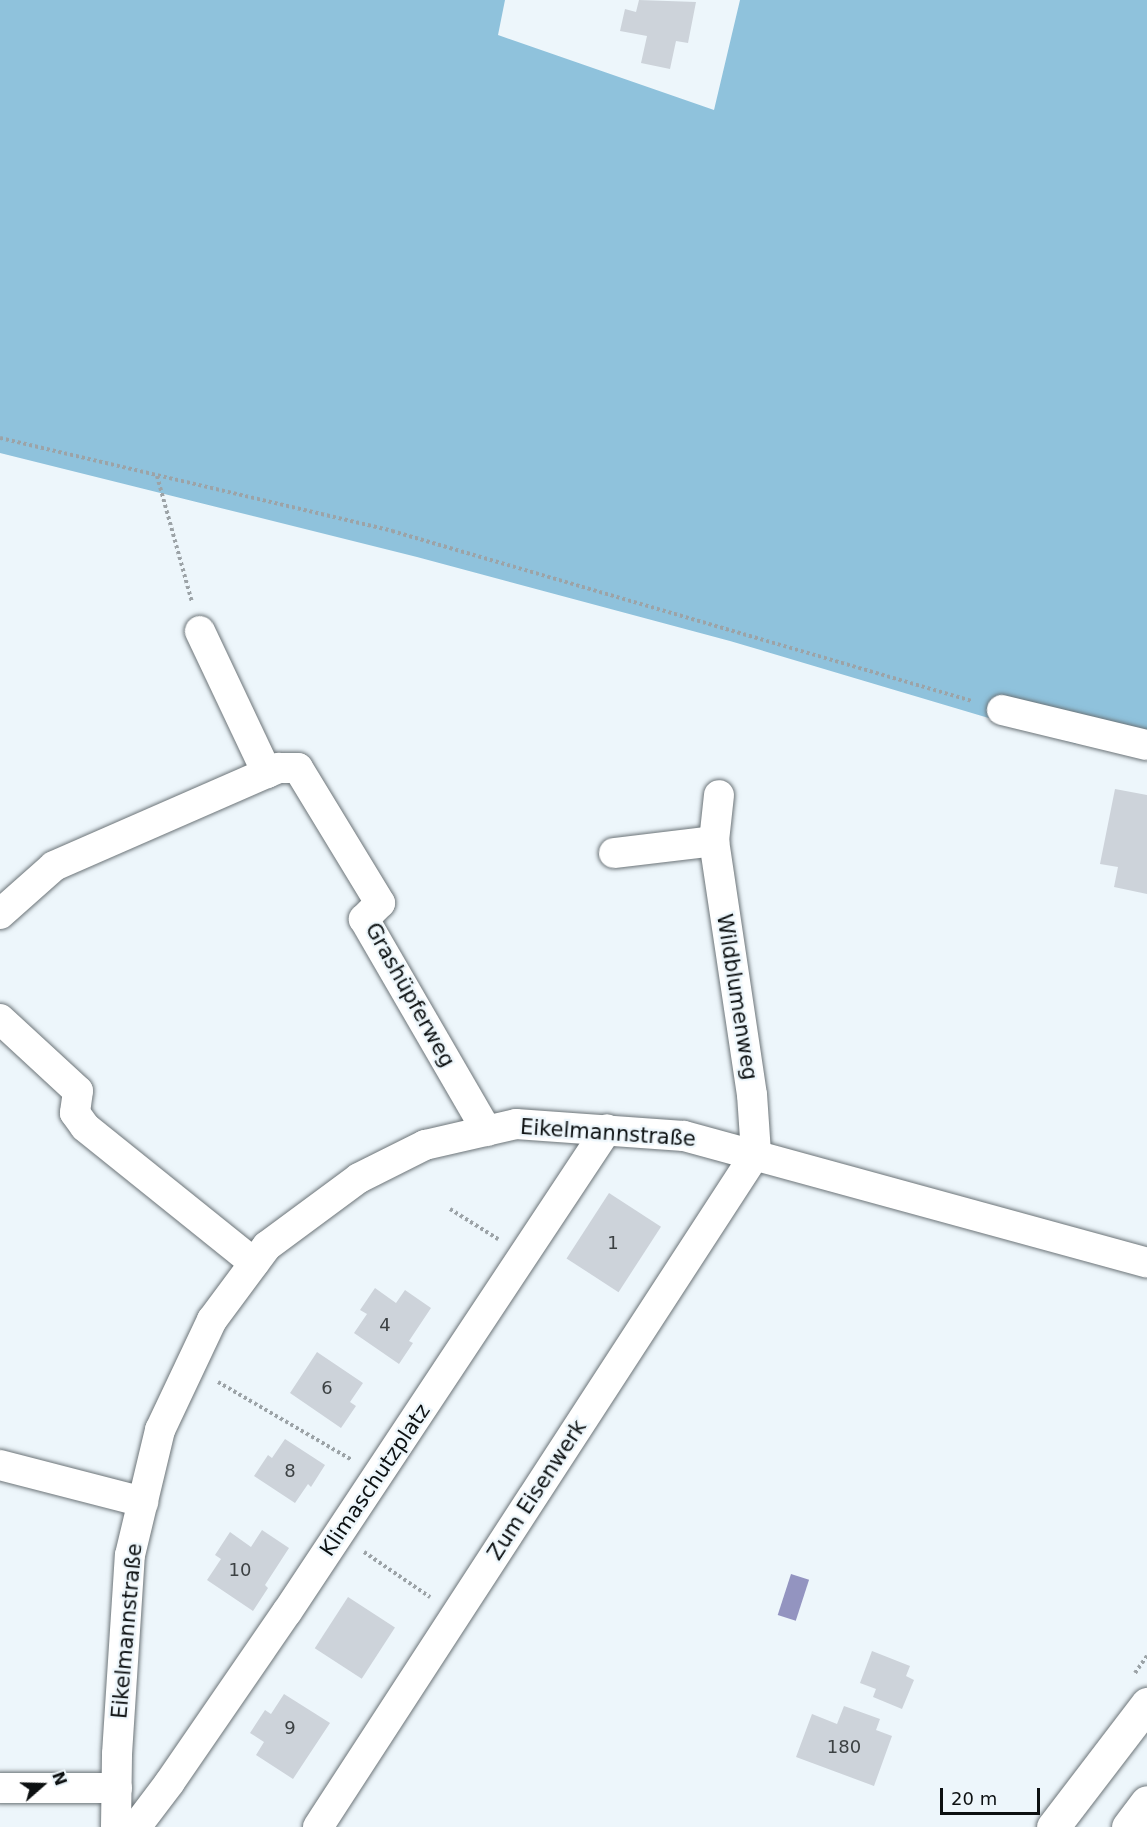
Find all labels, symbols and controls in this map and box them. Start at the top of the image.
street label: Wildblumenweg [711,912,763,1082]
street label: Grashüpferweg [360,918,460,1072]
street label: Eikelmannstraße [519,1114,697,1152]
house number: 1 [607,1232,619,1254]
house number: 4 [379,1314,391,1336]
house number: 6 [321,1377,333,1399]
street label: Klimaschutzplatz [315,1399,435,1561]
street label: Zum Eisenwerk [482,1415,592,1565]
house number: 8 [284,1460,296,1482]
street label: Eikelmannstraße [107,1542,147,1720]
house number: 10 [229,1559,251,1581]
house number: 9 [284,1717,296,1739]
house number: 180 [827,1736,861,1758]
north arrow [12,1755,72,1815]
text: N [48,1769,71,1788]
scale bar [943,1776,1044,1814]
text: 20 m [951,1788,997,1809]

